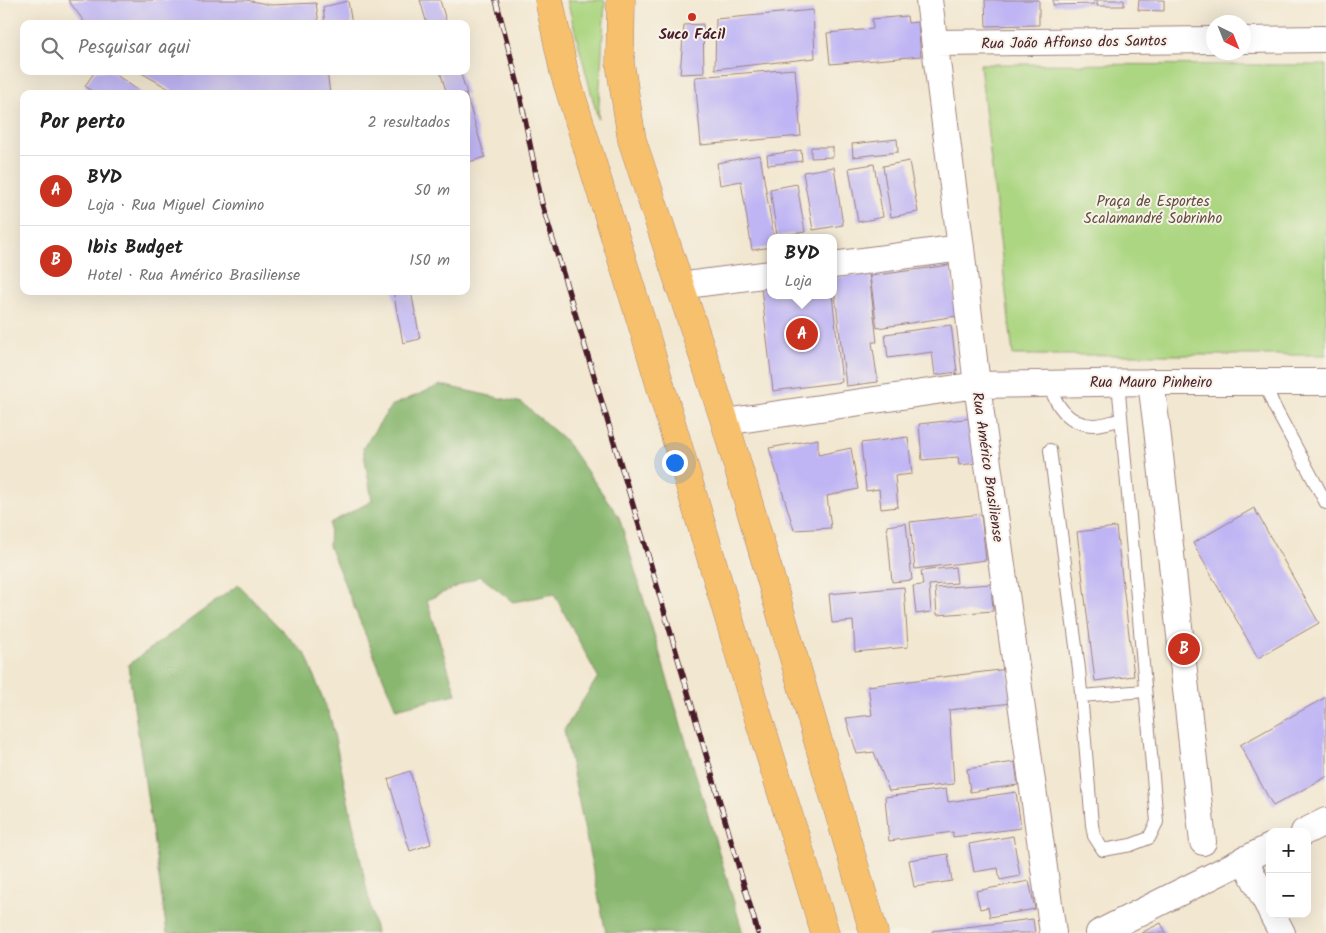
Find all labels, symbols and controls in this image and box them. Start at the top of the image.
marker: Suco Fácil [686,11,698,23]
north arrow [1206,15,1251,60]
search box [20,20,470,75]
place label: Suco Fácil [659,23,725,47]
street label: Rua João Affonso dos Santos [981,29,1168,57]
text: Pesquisar aqui [78,33,190,63]
icon: search [38,34,66,62]
text: Por perto [40,106,125,139]
text: 2 resultados [368,110,450,135]
text: BYD [87,163,122,193]
text: A [51,178,61,203]
text: 50 m [414,178,450,203]
park label: Praça de Esportes Scalamandré Sobrinho [1084,190,1222,231]
text: Loja · Rua Miguel Ciomino [87,193,264,218]
text: Ibis Budget [87,233,183,263]
popup [767,234,837,299]
text: BYD [784,239,820,269]
text: B [51,248,61,273]
text: 150 m [409,248,450,273]
text: Hotel · Rua Américo Brasiliense [87,263,300,288]
text: Loja [784,269,812,294]
pin: A [786,315,818,353]
street label: Rua Mauro Pinheiro [1090,371,1213,395]
street label: Rua Américo Brasiliense [965,391,1009,544]
your location [662,450,688,476]
pin: B [1168,630,1200,668]
map controls [1266,828,1311,918]
button: + [1266,828,1311,873]
button: − [1266,873,1311,918]

